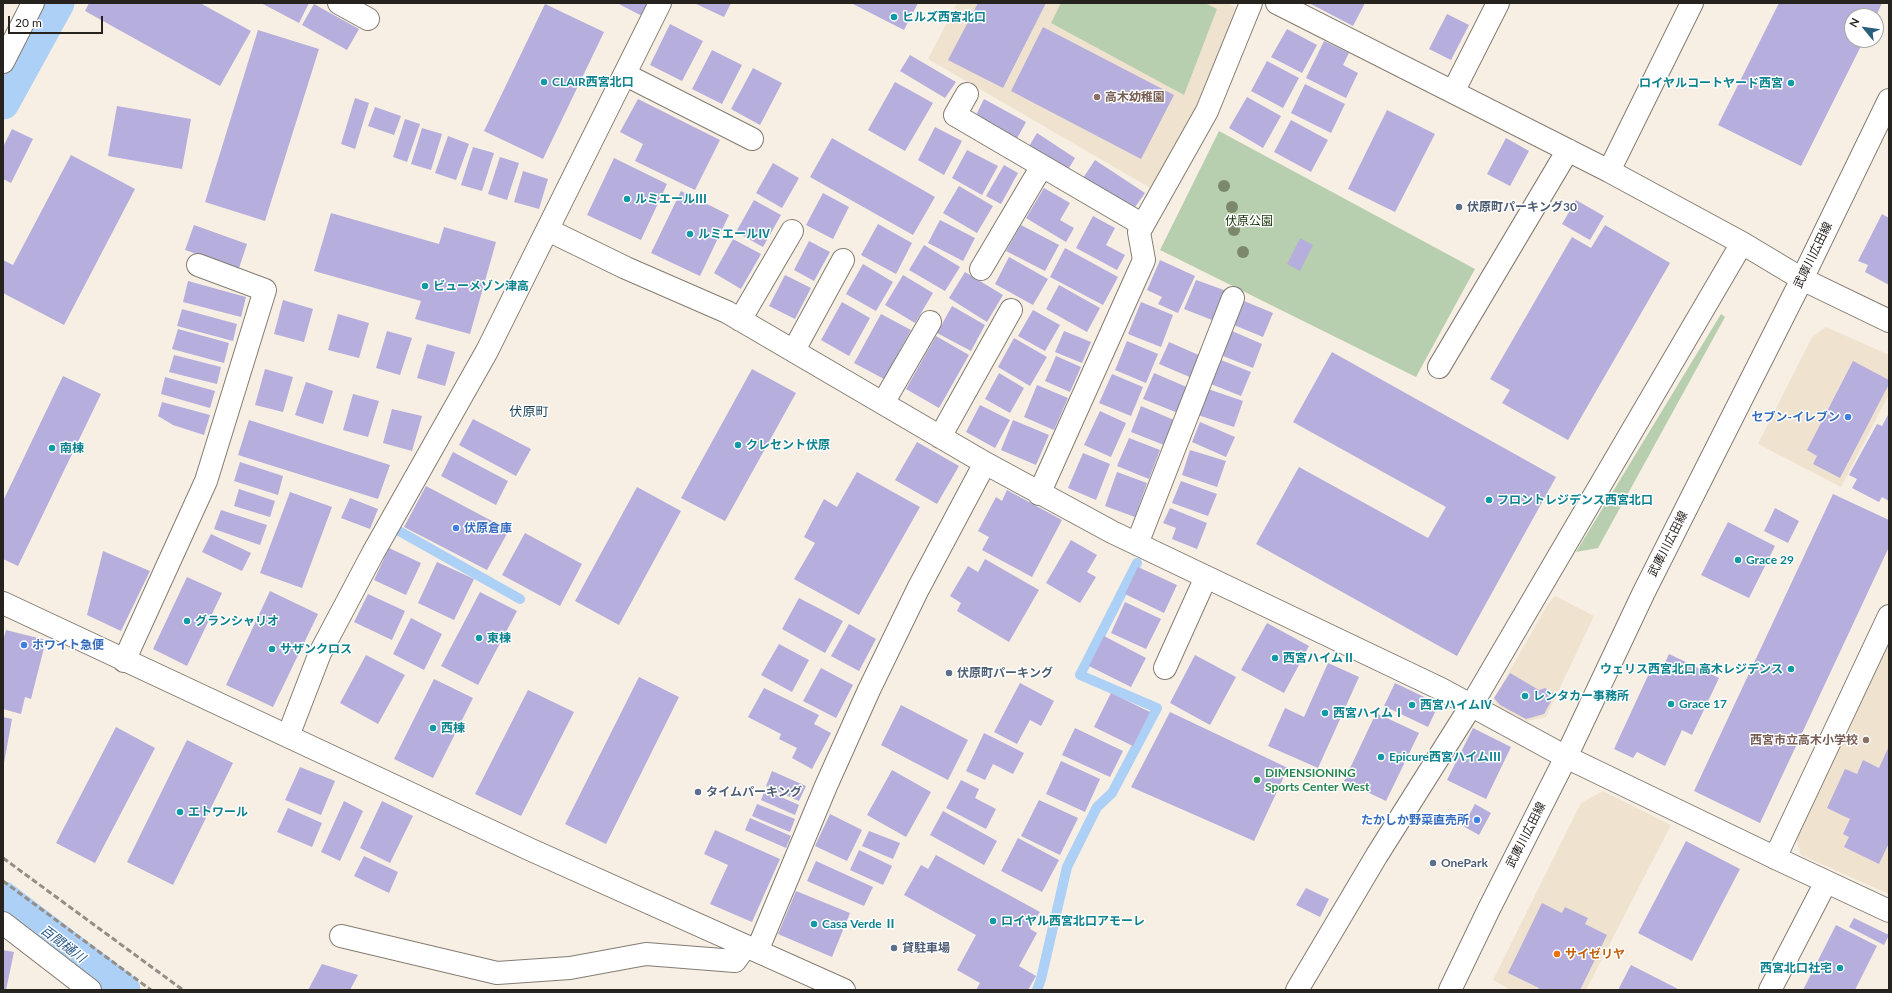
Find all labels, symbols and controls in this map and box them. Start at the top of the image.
scale bar [10,8,105,34]
north arrow [1844,8,1884,48]
place label: ヒルズ西宮北口 [902,10,986,24]
marker: ヒルズ西宮北口 [889,12,899,22]
text: 20 m [15,15,42,30]
text: N [1846,16,1862,29]
place label: CLAIR西宮北口 [552,75,634,89]
place label: ロイヤルコートヤード西宮 [1639,76,1783,90]
marker: CLAIR西宮北口 [539,77,549,87]
marker: ロイヤルコートヤード西宮 [1786,78,1796,88]
place label: 高木幼稚園 [1105,90,1165,104]
marker: 高木幼稚園 [1092,92,1102,102]
place label: ルミエールⅢ [635,192,707,206]
marker: ルミエールⅢ [622,194,632,204]
place label: 伏原町パーキング30 [1467,200,1577,214]
marker: 伏原町パーキング30 [1454,202,1464,212]
park label: 伏原公園 [1225,214,1273,228]
street label: 武庫川広田線 [1791,219,1835,291]
place label: ルミエールⅣ [698,227,770,241]
marker: ルミエールⅣ [685,229,695,239]
place label: ビューメゾン津高 [433,279,529,293]
marker: ビューメゾン津高 [420,281,430,291]
district label: 伏原町 [510,404,548,420]
place label: セブン-イレブン [1752,410,1840,424]
marker: セブン-イレブン [1843,412,1853,422]
place label: クレセント伏原 [746,438,830,452]
marker: クレセント伏原 [733,440,743,450]
place label: 南棟 [60,441,84,455]
marker: 南棟 [47,443,57,453]
place label: フロントレジデンス西宮北口 [1497,493,1653,507]
marker: フロントレジデンス西宮北口 [1484,495,1494,505]
street label: 武庫川広田線 [1645,509,1691,579]
place label: 伏原倉庫 [464,521,512,535]
marker: 伏原倉庫 [451,523,461,533]
place label: Grace 29 [1746,553,1794,567]
marker: Grace 29 [1733,555,1743,565]
place label: グランシャリオ [195,614,279,628]
marker: グランシャリオ [182,616,192,626]
place label: 東棟 [487,631,511,645]
marker: 東棟 [474,633,484,643]
place label: ホワイト急便 [32,638,104,652]
marker: ホワイト急便 [19,640,29,650]
place label: サザンクロス [280,642,352,656]
marker: サザンクロス [267,644,277,654]
place label: 西宮ハイムⅡ [1283,651,1355,665]
marker: 西宮ハイムⅡ [1270,653,1280,663]
place label: ウェリス西宮北口 高木レジデンス [1600,662,1783,676]
marker: ウェリス西宮北口 高木レジデンス [1786,664,1796,674]
place label: 伏原町パーキング [957,666,1053,680]
marker: 伏原町パーキング [944,668,954,678]
place label: レンタカー事務所 [1533,689,1629,703]
marker: レンタカー事務所 [1520,691,1530,701]
place label: Grace 17 [1679,697,1727,711]
place label: 西宮ハイムⅣ [1420,698,1492,712]
marker: Grace 17 [1666,699,1676,709]
marker: 西宮ハイムⅣ [1407,700,1417,710]
place label: 西宮ハイムⅠ [1333,706,1405,720]
marker: 西宮ハイムⅠ [1320,708,1330,718]
place label: 西棟 [441,721,465,735]
marker: 西棟 [428,723,438,733]
place label: 西宮市立高木小学校 [1750,733,1858,747]
marker: 西宮市立高木小学校 [1861,735,1871,745]
place label: Epicure西宮ハイムⅢ [1389,750,1501,764]
marker: Epicure西宮ハイムⅢ [1376,752,1386,762]
place label: DIMENSIONING Sports Center West [1265,766,1369,794]
marker: DIMENSIONING Sports Center West [1252,775,1262,785]
place label: タイムパーキング [706,785,802,799]
marker: タイムパーキング [693,787,703,797]
street label: 武庫川広田線 [1503,800,1549,870]
place label: エトワール [188,805,248,819]
marker: エトワール [175,807,185,817]
place label: たかしか野菜直売所 [1361,813,1469,827]
marker: たかしか野菜直売所 [1472,815,1482,825]
place label: OnePark [1441,856,1488,870]
marker: OnePark [1428,858,1438,868]
place label: ロイヤル西宮北口アモーレ [1001,914,1145,928]
marker: ロイヤル西宮北口アモーレ [988,916,998,926]
place label: Casa Verde Ⅱ [822,917,897,931]
marker: Casa Verde Ⅱ [809,919,819,929]
water label: 百間樋川 [38,922,88,966]
place label: 貸駐車場 [902,941,950,955]
marker: 貸駐車場 [889,943,899,953]
place label: サイゼリヤ [1565,947,1625,961]
marker: サイゼリヤ [1552,949,1562,959]
place label: 西宮北口社宅 [1760,961,1832,975]
marker: 西宮北口社宅 [1835,963,1845,973]

